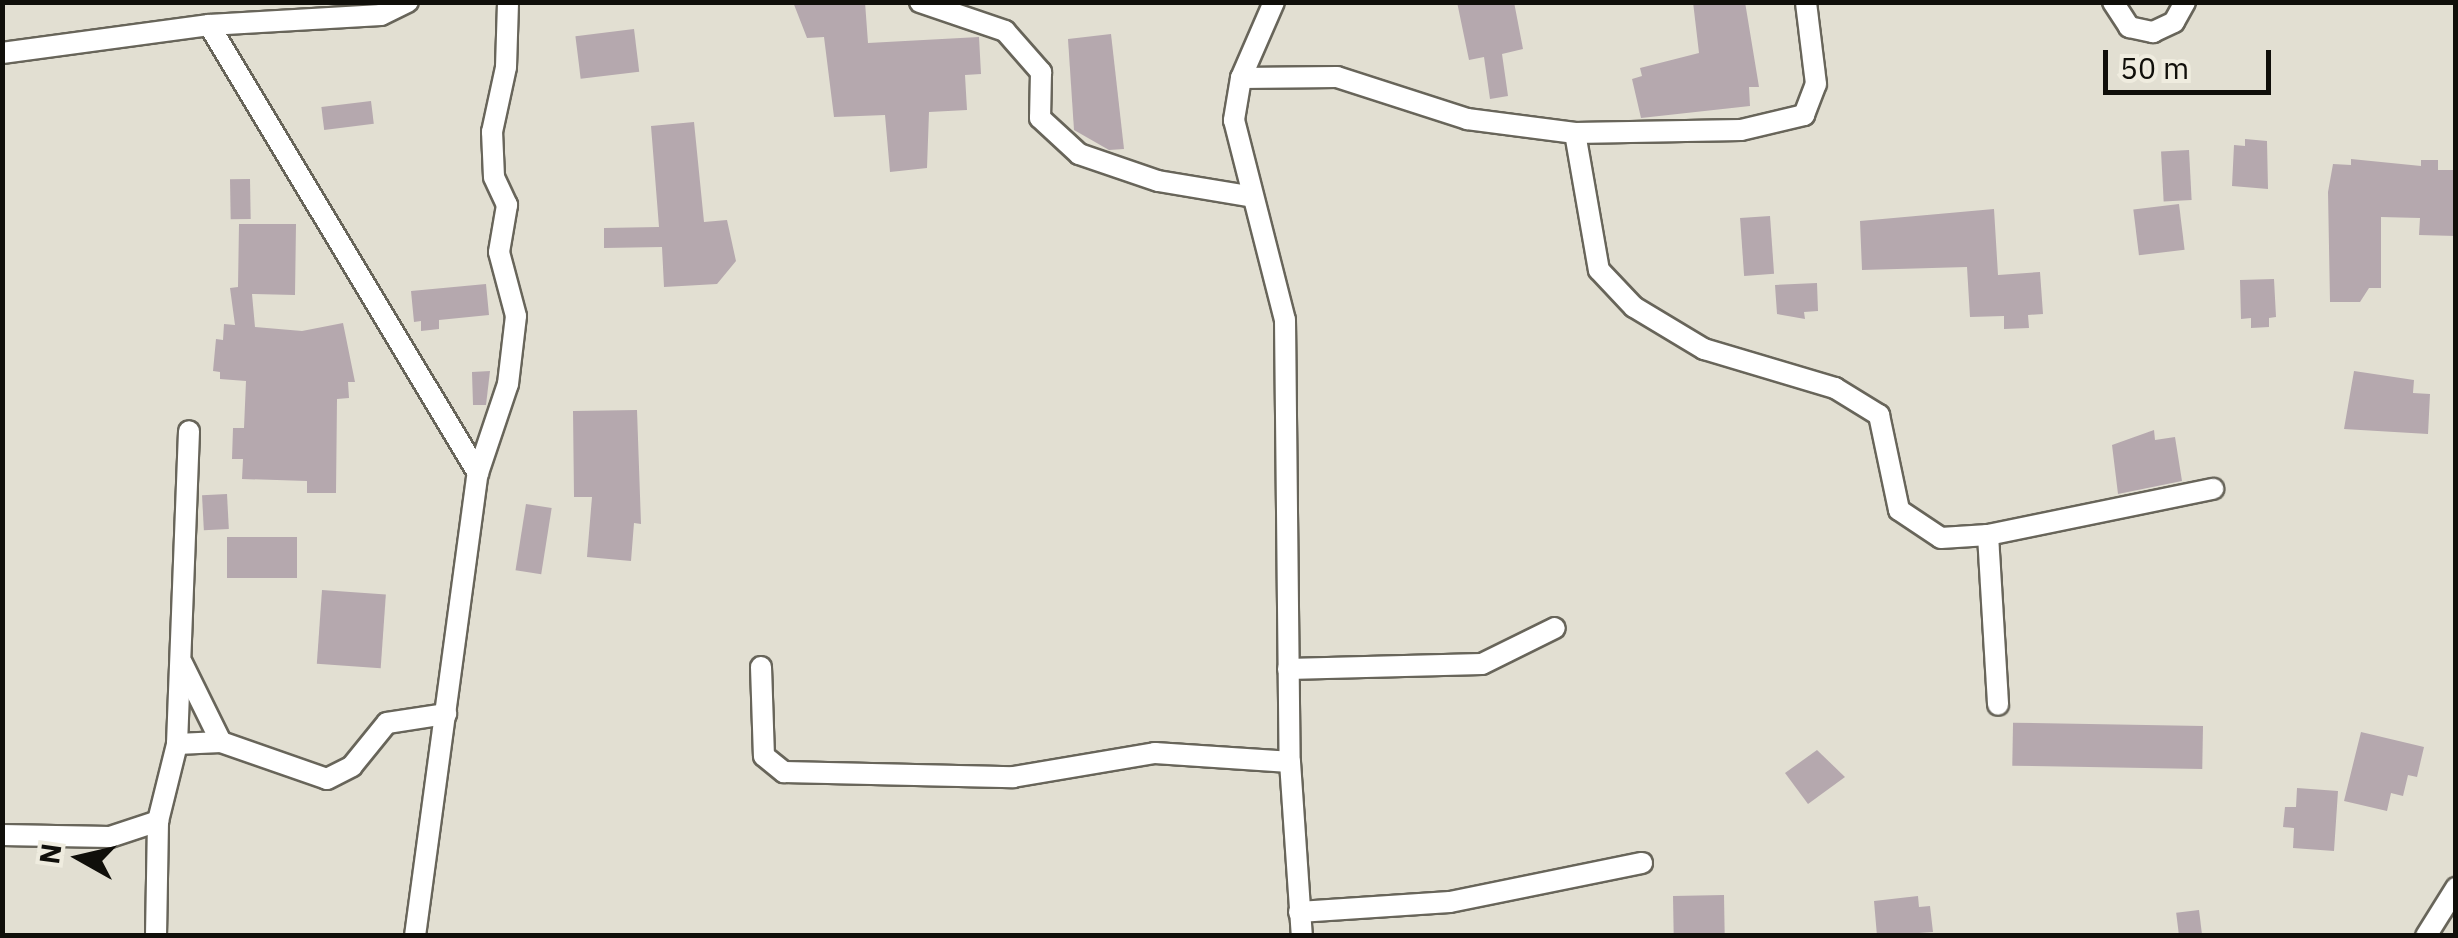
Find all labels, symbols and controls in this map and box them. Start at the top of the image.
scale bar [2108,30,2276,92]
text: 50 m [2120,48,2189,87]
north arrow [30,808,130,908]
text: N [30,841,70,866]

